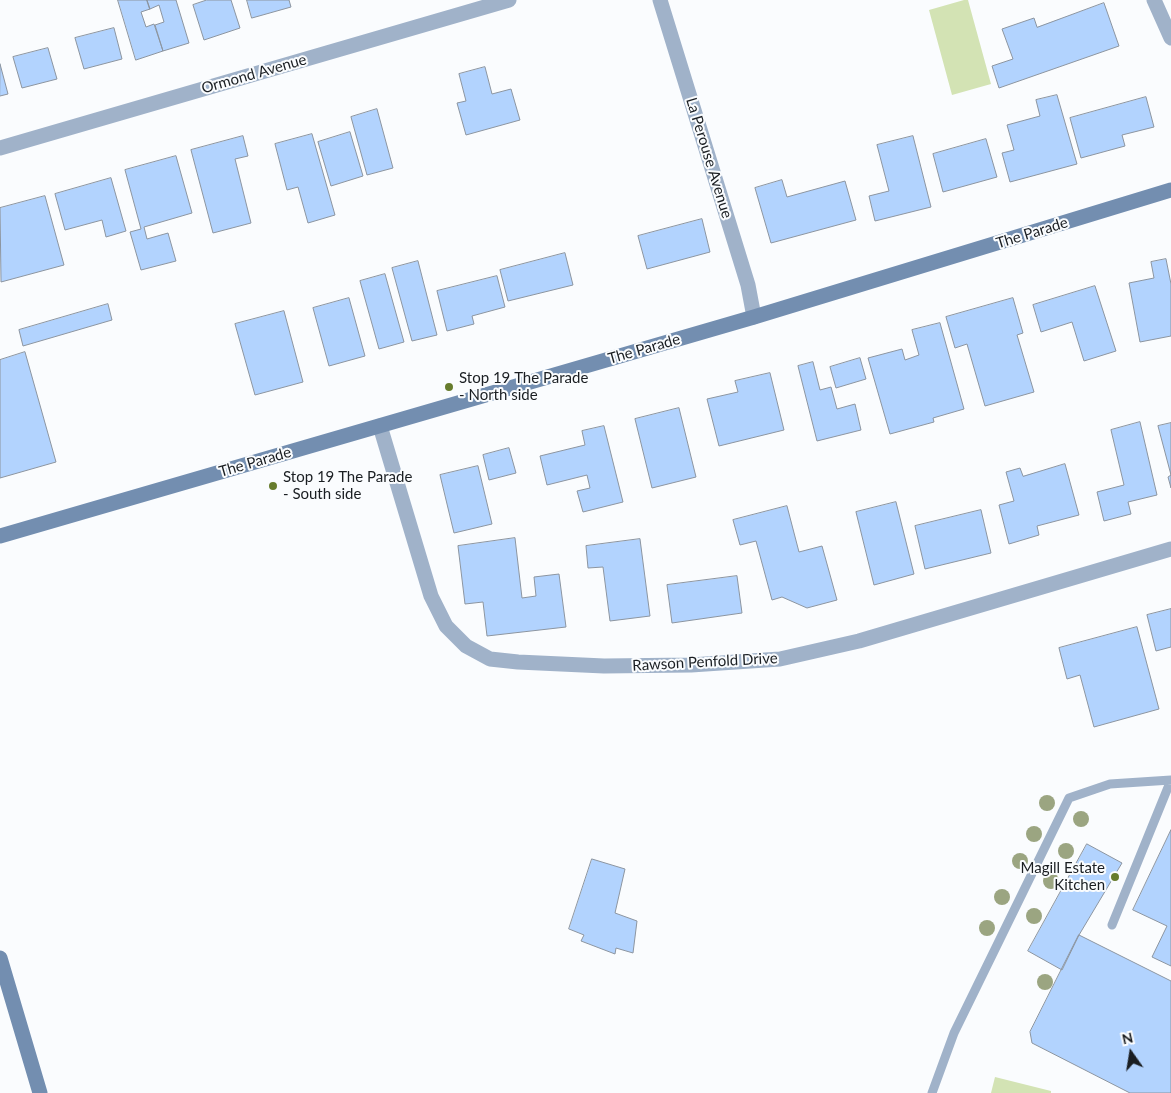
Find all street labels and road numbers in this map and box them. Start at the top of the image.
street label: Ormond Avenue [199,50,309,98]
street label: La Perouse Avenue [682,95,736,221]
street label: The Parade [994,214,1070,252]
street label: The Parade [606,330,682,368]
street label: The Parade [217,443,293,481]
street label: Rawson Penfold Drive [632,649,778,675]

